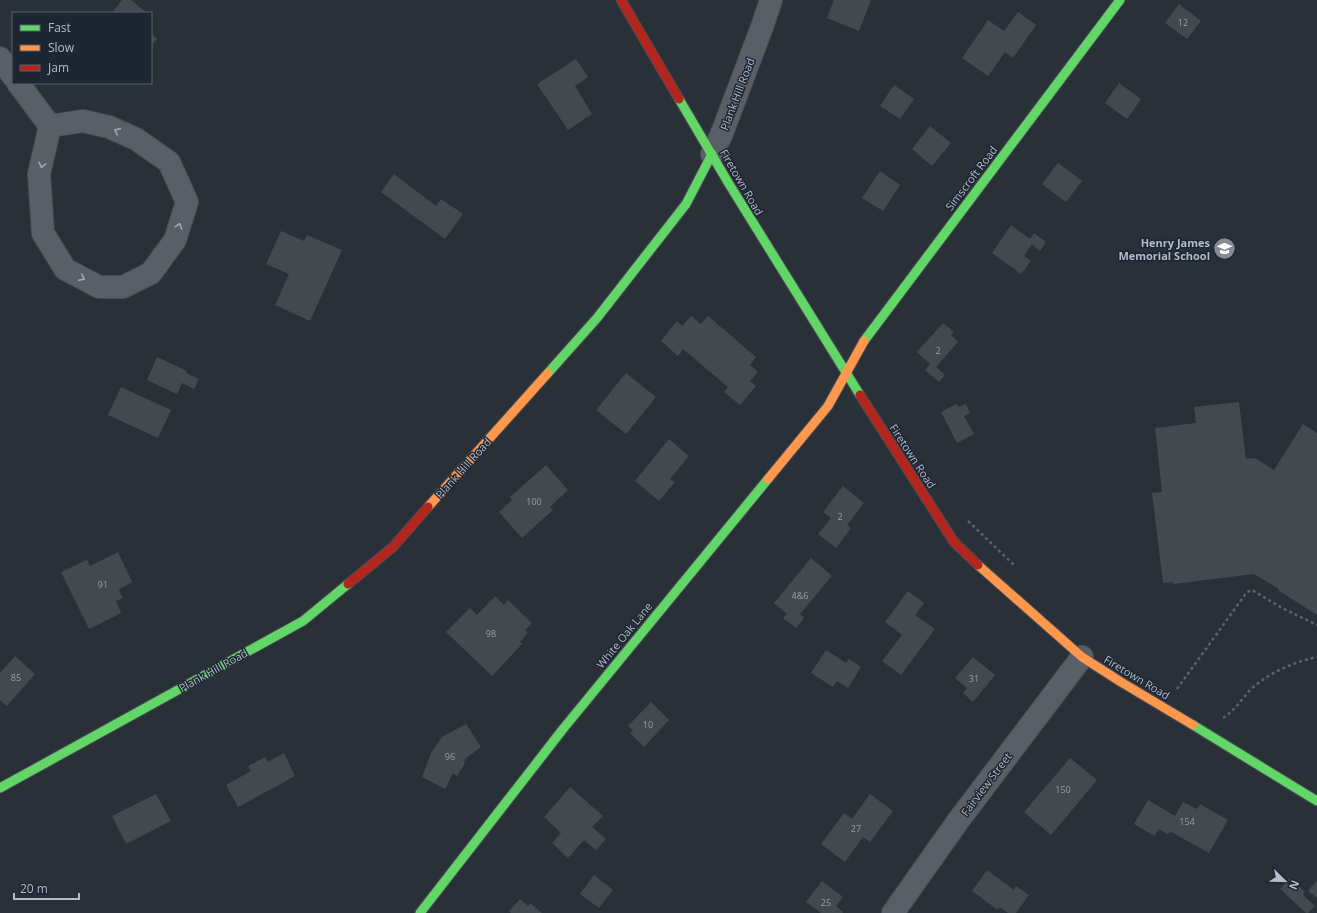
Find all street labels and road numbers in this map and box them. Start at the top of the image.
street label: Plank Hill Road [716,56,758,132]
street label: Simscroft Road [942,143,1000,213]
street label: Firetown Road [717,146,767,218]
street label: Firetown Road [887,421,939,491]
street label: Plank Hill Road [432,435,494,501]
street label: White Oak Lane [593,599,655,671]
street label: Plank Hill Road [176,645,250,695]
street label: Firetown Road [1101,652,1173,702]
street label: Fairview Street [957,749,1015,819]

